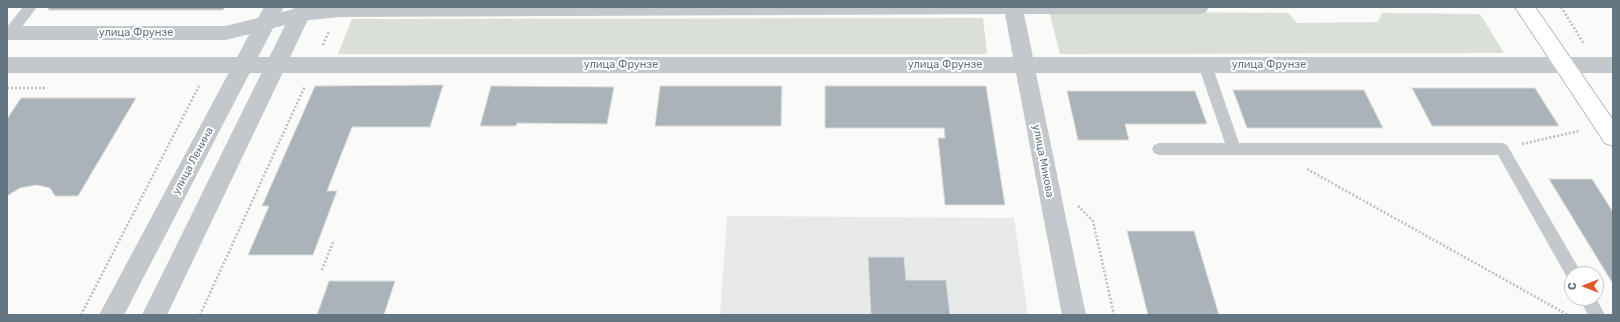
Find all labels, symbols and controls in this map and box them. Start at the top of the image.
street label: улица Фрунзе [99,26,173,40]
street label: улица Фрунзе [584,58,658,72]
street label: улица Фрунзе [908,58,982,72]
street label: улица Фрунзе [1232,58,1306,72]
street label: улица Микова [1029,123,1057,199]
street label: улица Ленина [170,125,216,197]
north arrow [1564,266,1604,306]
text: С [1566,282,1579,290]

